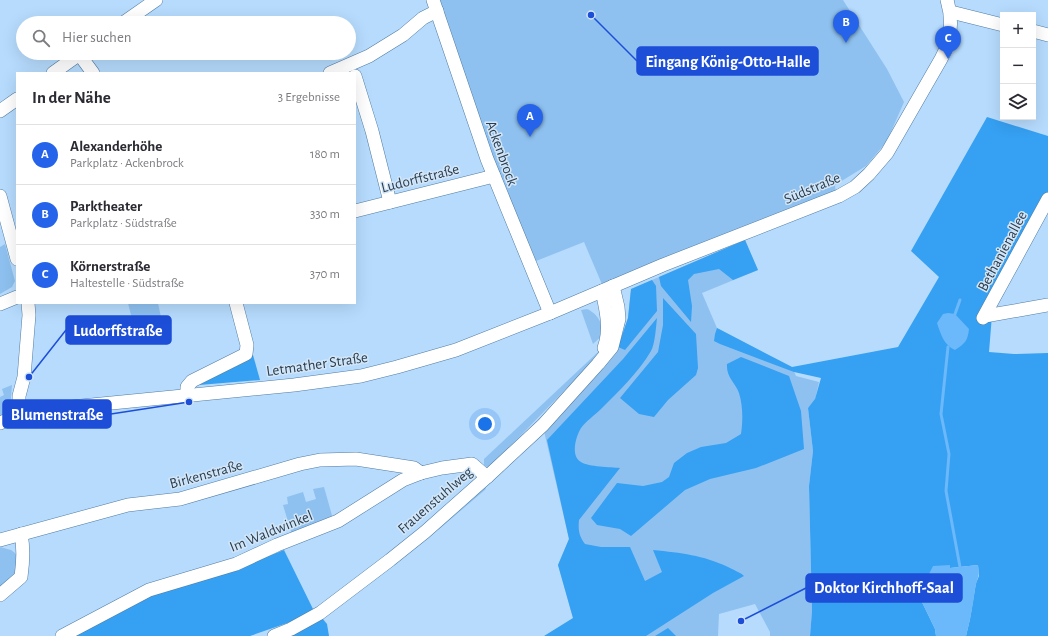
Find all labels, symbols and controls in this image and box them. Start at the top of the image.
pin: B [833,10,859,43]
map controls [1000,12,1036,120]
button: + [1000,12,1036,48]
search box [16,16,356,60]
pin: C [935,26,961,59]
icon: search [30,27,52,49]
text: Hier suchen [62,30,132,45]
callout: Eingang König-Otto-Halle [637,47,818,75]
button: − [1000,48,1036,84]
text: Eingang König-Otto-Halle [645,54,811,70]
button: layers [1000,84,1036,120]
text: In der Nähe [32,89,111,106]
text: 3 Ergebnisse [278,91,340,104]
pin: A [517,104,543,137]
street label: Ackenbrock [483,119,520,188]
text: Alexanderhöhe [70,139,162,154]
text: A [41,148,49,161]
text: 180 m [310,148,340,161]
text: Parkplatz · Ackenbrock [70,157,184,170]
street label: Ludorffstraße [380,162,461,195]
street label: Südstraße [782,170,843,207]
text: Parktheater [70,199,142,214]
text: B [41,208,49,221]
text: 330 m [310,208,340,221]
street label: Bethanienallee [975,209,1030,294]
text: Parkplatz · Südstraße [70,217,177,230]
text: Körnerstraße [70,259,150,274]
text: C [42,268,48,281]
text: 370 m [310,268,340,281]
text: Haltestelle · Südstraße [70,277,184,290]
callout: Ludorffstraße [66,316,171,344]
text: Ludorffstraße [73,323,163,339]
street label: Letmather Straße [265,350,369,379]
callout: Blumenstraße [3,400,111,428]
text: Blumenstraße [11,407,104,423]
your location [475,414,495,434]
street label: Birkenstraße [168,458,244,491]
street label: Frauenstuhlweg [395,464,476,537]
street label: Im Waldwinkel [228,508,315,555]
callout: Doktor Kirchhoff-Saal [806,574,962,602]
text: Doktor Kirchhoff-Saal [814,580,954,596]

